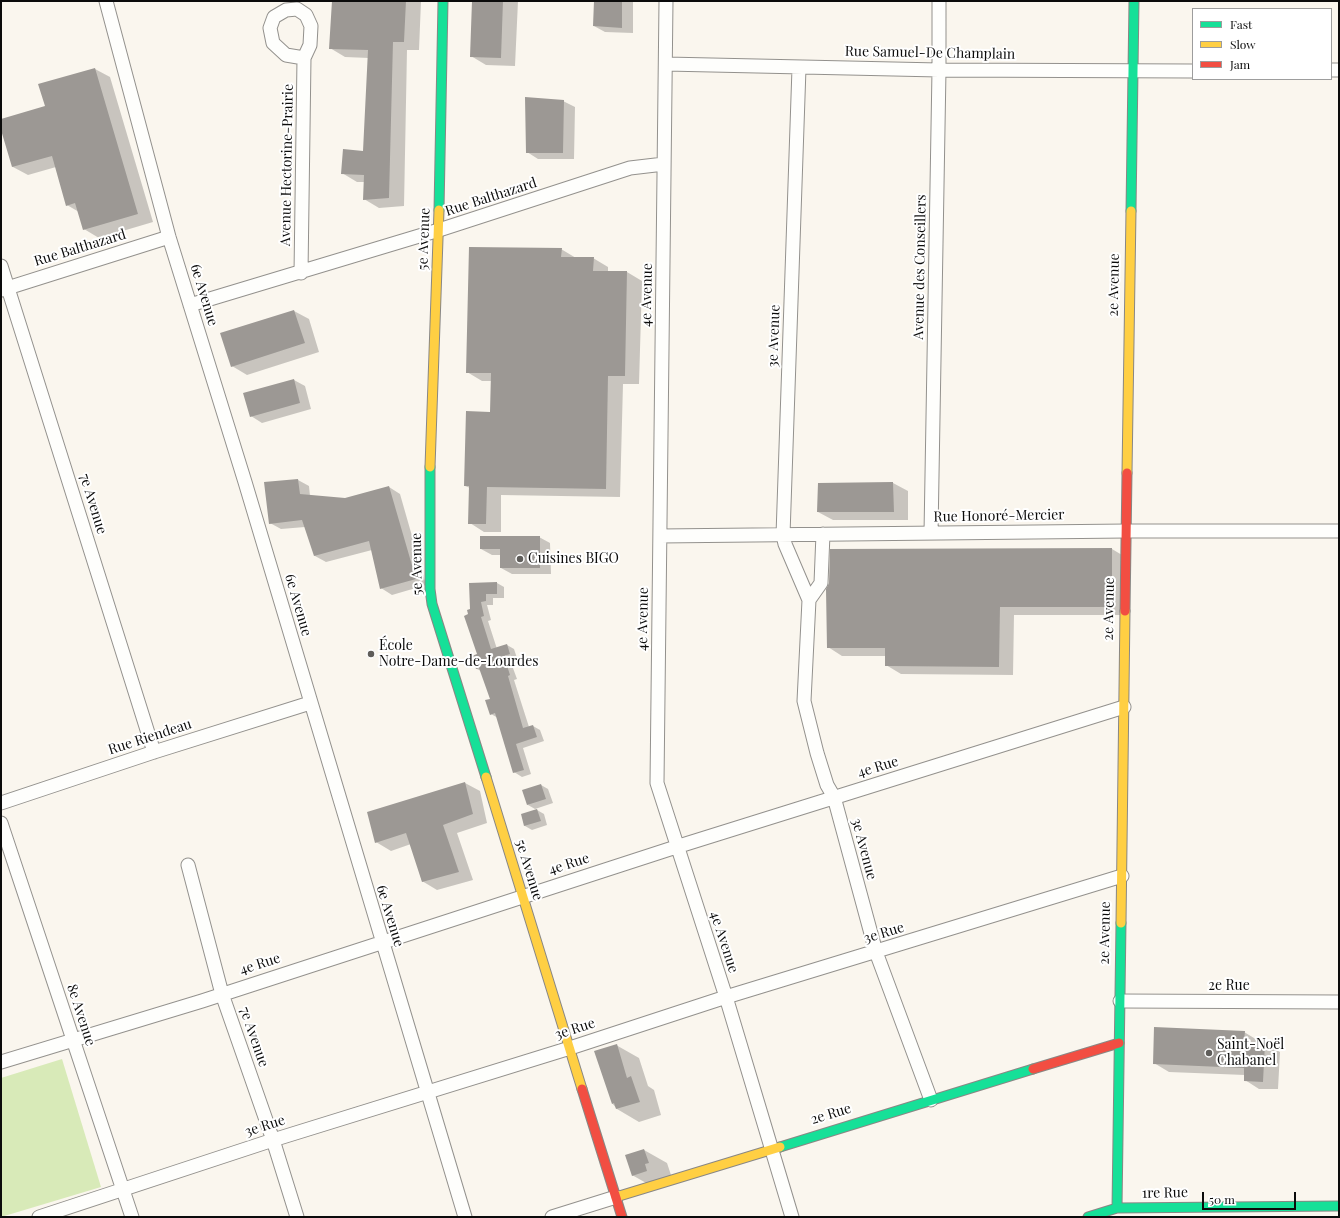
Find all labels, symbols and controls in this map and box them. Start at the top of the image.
legend [1192,8,1332,80]
text: Fast [1230,16,1252,32]
text: Slow [1230,36,1256,52]
street label: Rue Samuel-De Champlain [845,43,1015,63]
text: Jam [1230,56,1250,72]
street label: Avenue Hectorine-Prairie [277,84,297,246]
street label: Rue Balthazard [443,174,539,220]
street label: Avenue des Conseillers [910,194,930,340]
street label: 5e Avenue [415,207,433,271]
street label: Rue Balthazard [32,226,128,270]
street label: 2e Avenue [1105,253,1123,317]
street label: 6e Avenue [187,262,221,328]
street label: 4e Avenue [638,263,656,327]
street label: 3e Avenue [765,304,783,368]
street label: 7e Avenue [76,472,110,536]
street label: Rue Honoré-Mercier [933,506,1065,526]
street label: 5e Avenue [408,533,426,595]
place label: Cuisines BIGO [528,551,619,567]
marker: Cuisines BIGO [515,554,525,564]
street label: 6e Avenue [281,572,315,638]
street label: 2e Avenue [1100,577,1118,641]
street label: 4e Avenue [634,587,652,651]
place label: École Notre-Dame-de-Lourdes [379,638,538,670]
marker: École Notre-Dame-de-Lourdes [366,649,376,659]
street label: Rue Riendeau [106,716,194,758]
street label: 4e Rue [856,753,900,781]
street label: 3e Avenue [848,816,880,882]
street label: 5e Avenue [512,838,546,902]
street label: 4e Rue [547,850,591,878]
street label: 6e Avenue [373,883,407,949]
street label: 2e Avenue [1096,901,1114,965]
street label: 4e Avenue [706,909,742,975]
street label: 3e Rue [862,919,906,947]
street label: 4e Rue [238,950,282,978]
street label: 2e Rue [1208,978,1250,994]
street label: 8e Avenue [63,982,99,1048]
street label: 7e Avenue [236,1005,272,1069]
street label: 3e Rue [553,1015,597,1043]
place label: Saint-Noël Chabanel [1217,1037,1284,1070]
marker: Saint-Noël Chabanel [1204,1048,1214,1058]
street label: 2e Rue [809,1100,853,1128]
street label: 3e Rue [243,1112,287,1140]
street label: 1re Rue [1142,1184,1188,1202]
scale bar [1204,1184,1298,1210]
text: 50 m [1209,1191,1235,1207]

